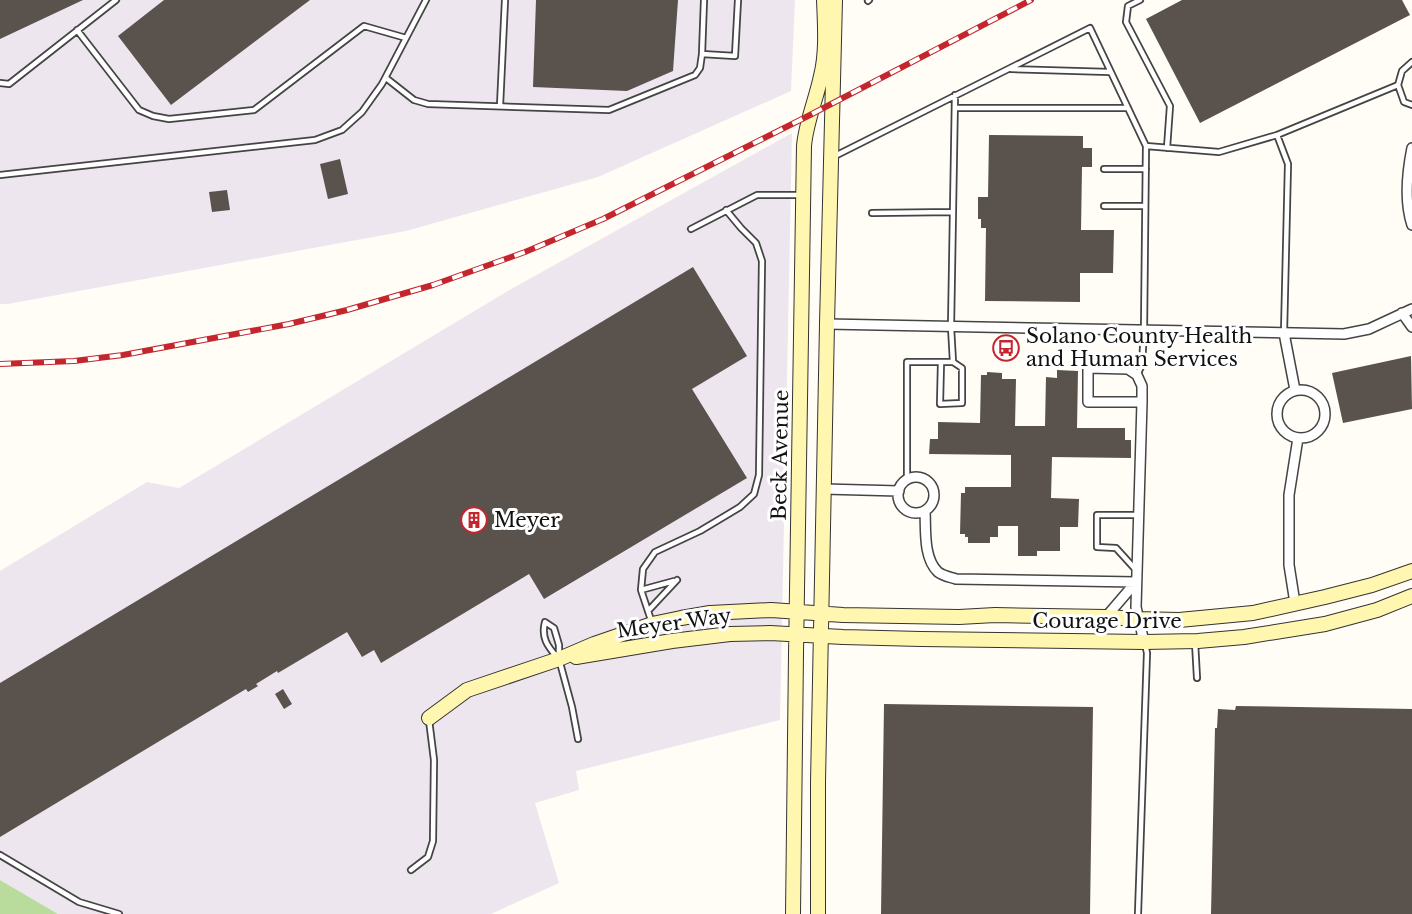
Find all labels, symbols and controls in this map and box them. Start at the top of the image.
place label: Solano County Health and Human Services [1026,324,1253,371]
bus stop icon: Solano County Health and Human Services [991,333,1021,363]
street label: Beck Avenue [767,389,793,521]
building icon: Meyer [459,505,489,535]
place label: Meyer [494,508,560,532]
street label: Meyer Way [615,603,733,643]
street label: Courage Drive [1032,609,1182,633]

